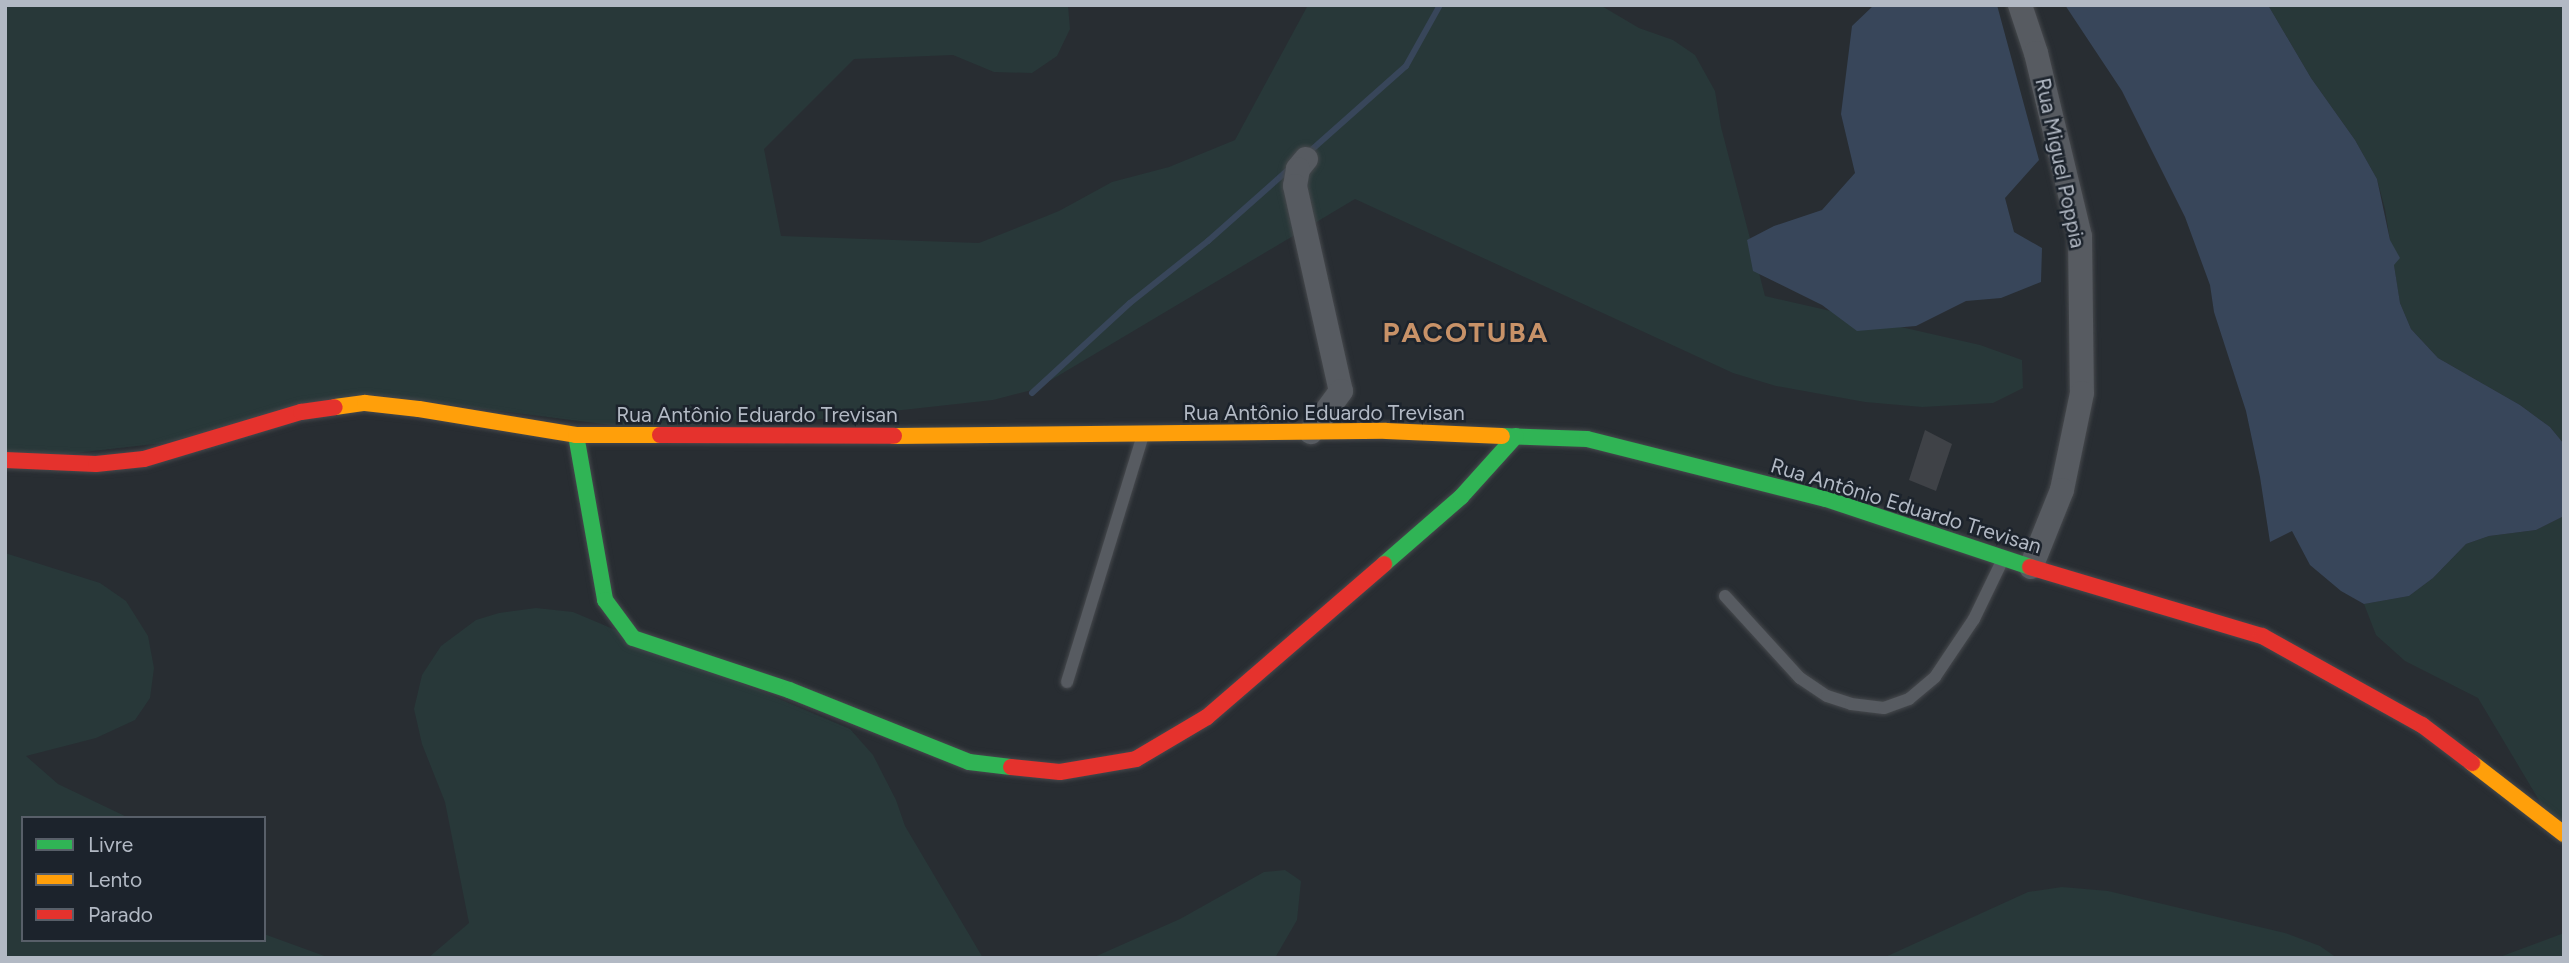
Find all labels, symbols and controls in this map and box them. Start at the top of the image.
street label: Rua Miguel Poppia [2030,76,2090,250]
district label: PACOTUBA [1383,315,1549,349]
street label: Rua Antônio Eduardo Trevisan [1183,400,1465,426]
street label: Rua Antônio Eduardo Trevisan [616,402,898,428]
street label: Rua Antônio Eduardo Trevisan [1768,453,2044,559]
legend [21,816,266,942]
text: Livre [88,832,133,857]
text: Lento [88,867,142,892]
text: Parado [88,902,153,927]

